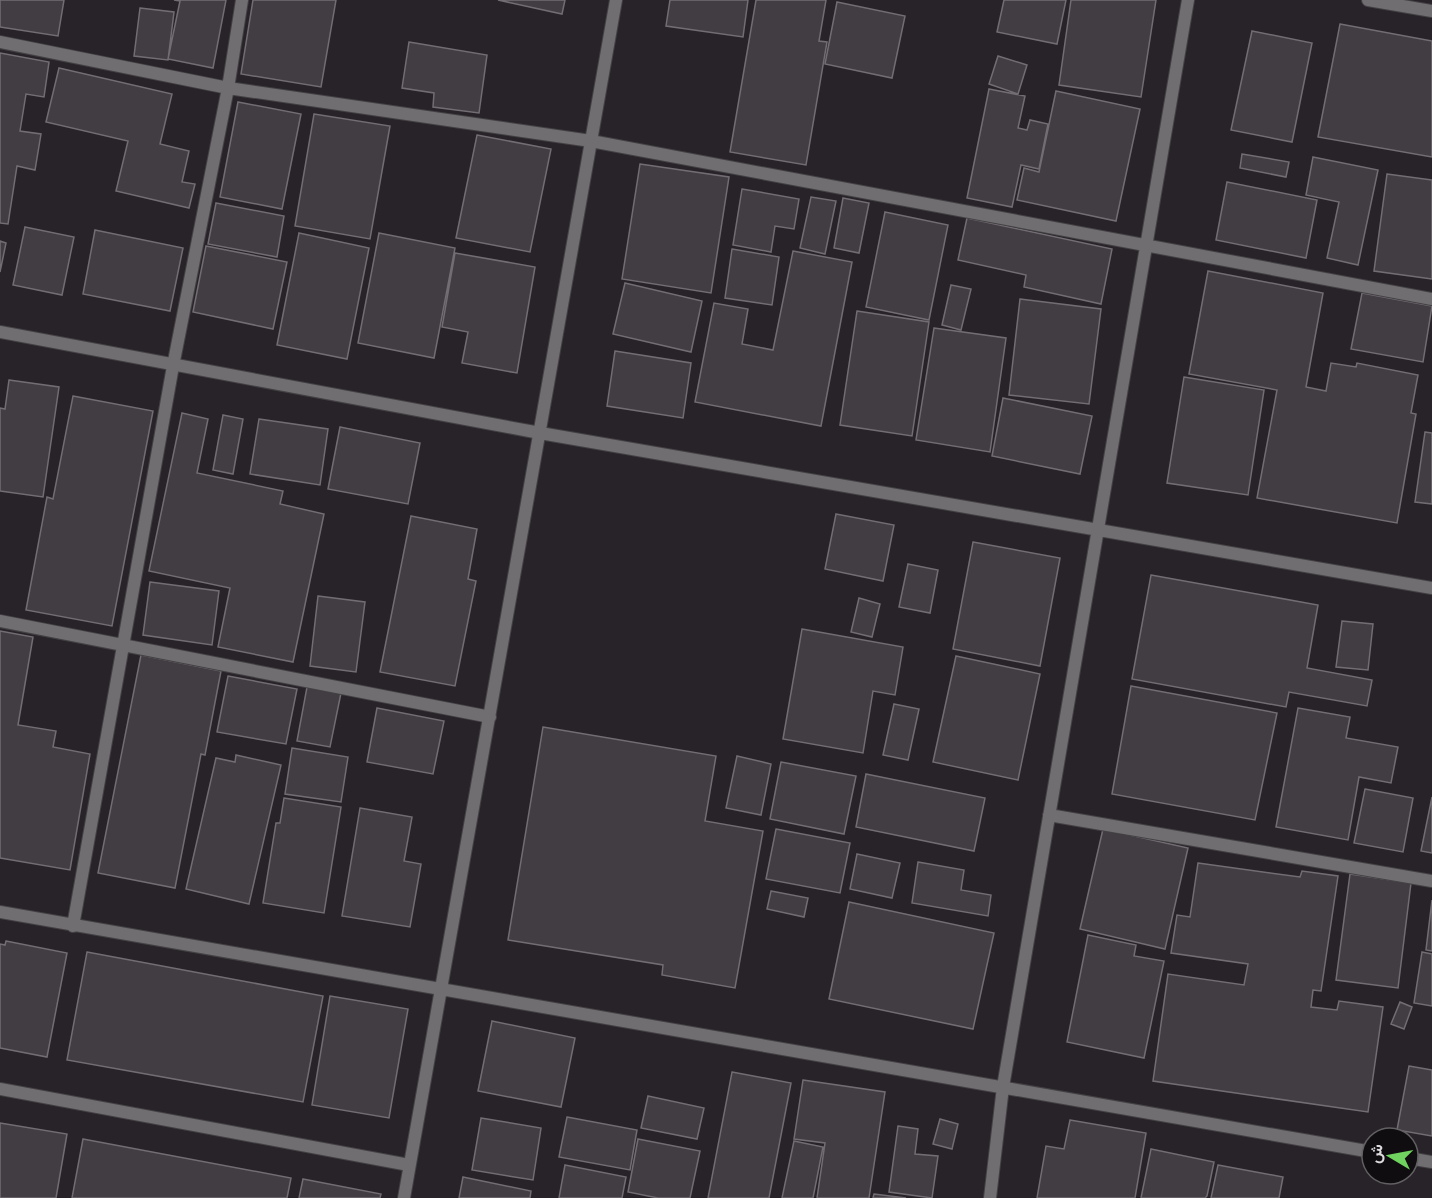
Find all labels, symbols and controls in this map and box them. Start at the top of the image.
north arrow [1360,1126,1420,1186]
text: ش [1363,1142,1389,1165]

